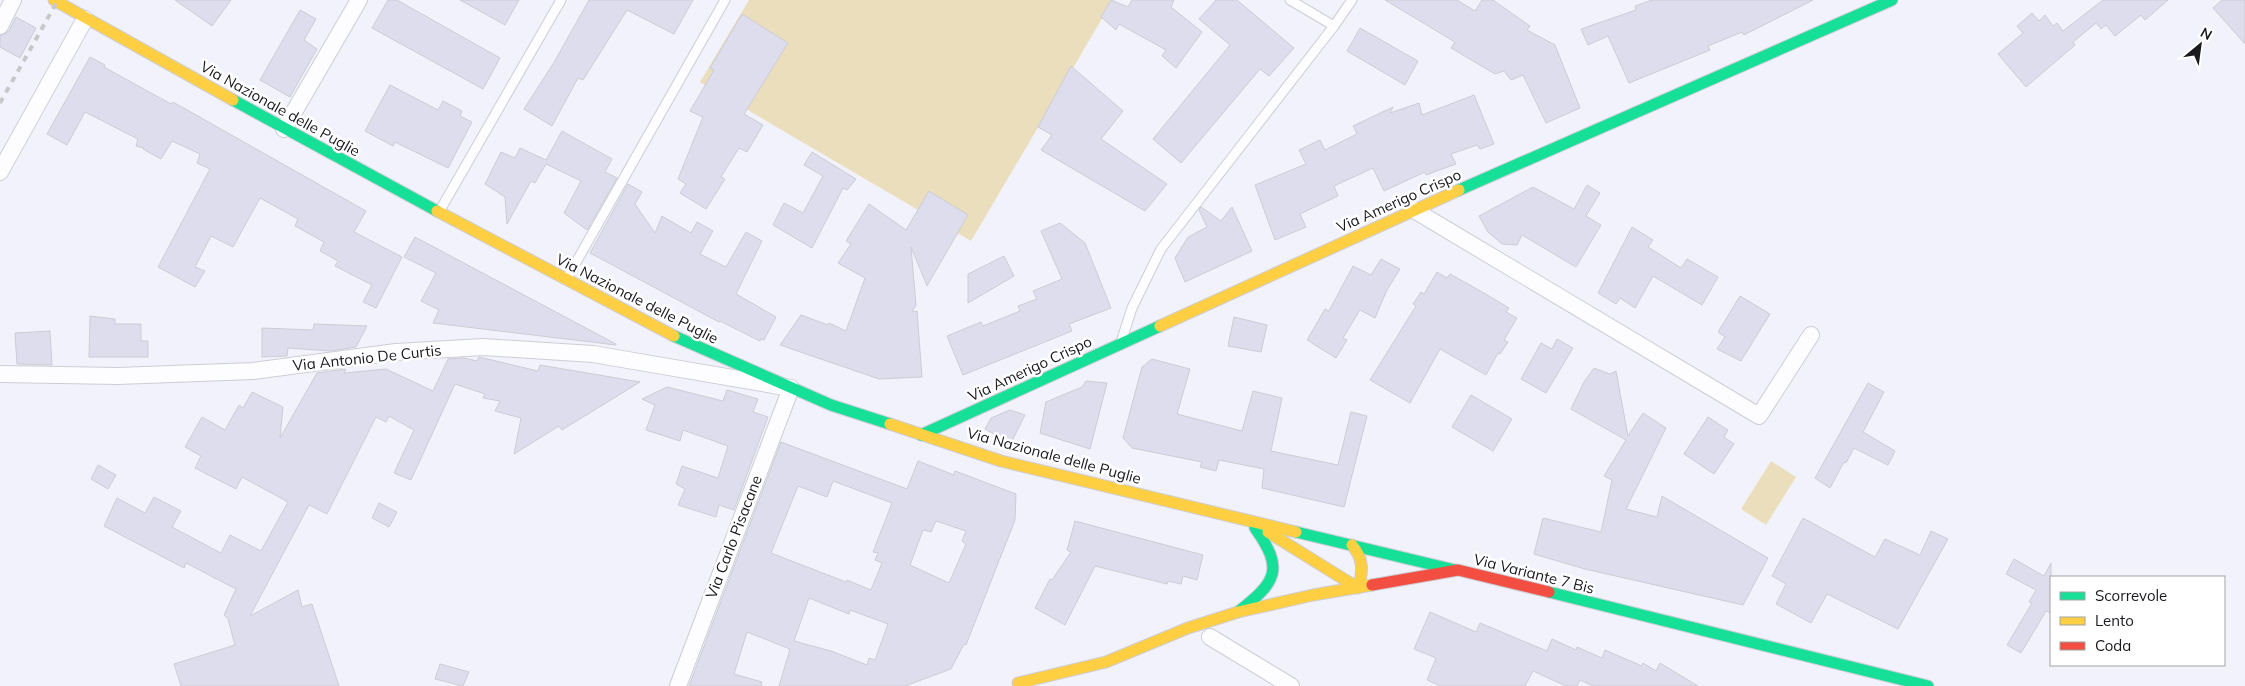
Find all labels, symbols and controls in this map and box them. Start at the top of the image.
north arrow [2175,20,2225,70]
text: N [2197,23,2215,44]
street label: Via Nazionale delle Puglie [197,57,363,160]
street label: Via Amerigo Crispo [1334,165,1464,237]
street label: Via Nazionale delle Puglie [553,249,722,348]
street label: Via Amerigo Crispo [965,332,1095,406]
street label: Via Antonio De Curtis [292,340,442,375]
street label: Via Nazionale delle Puglie [965,423,1143,488]
street label: Via Carlo Pisacane [701,472,766,601]
street label: Via Variante 7 Bis [1472,549,1596,598]
legend [2050,576,2225,666]
text: Scorrevole [2095,586,2167,605]
text: Lento [2095,611,2134,630]
text: Coda [2095,636,2131,655]

